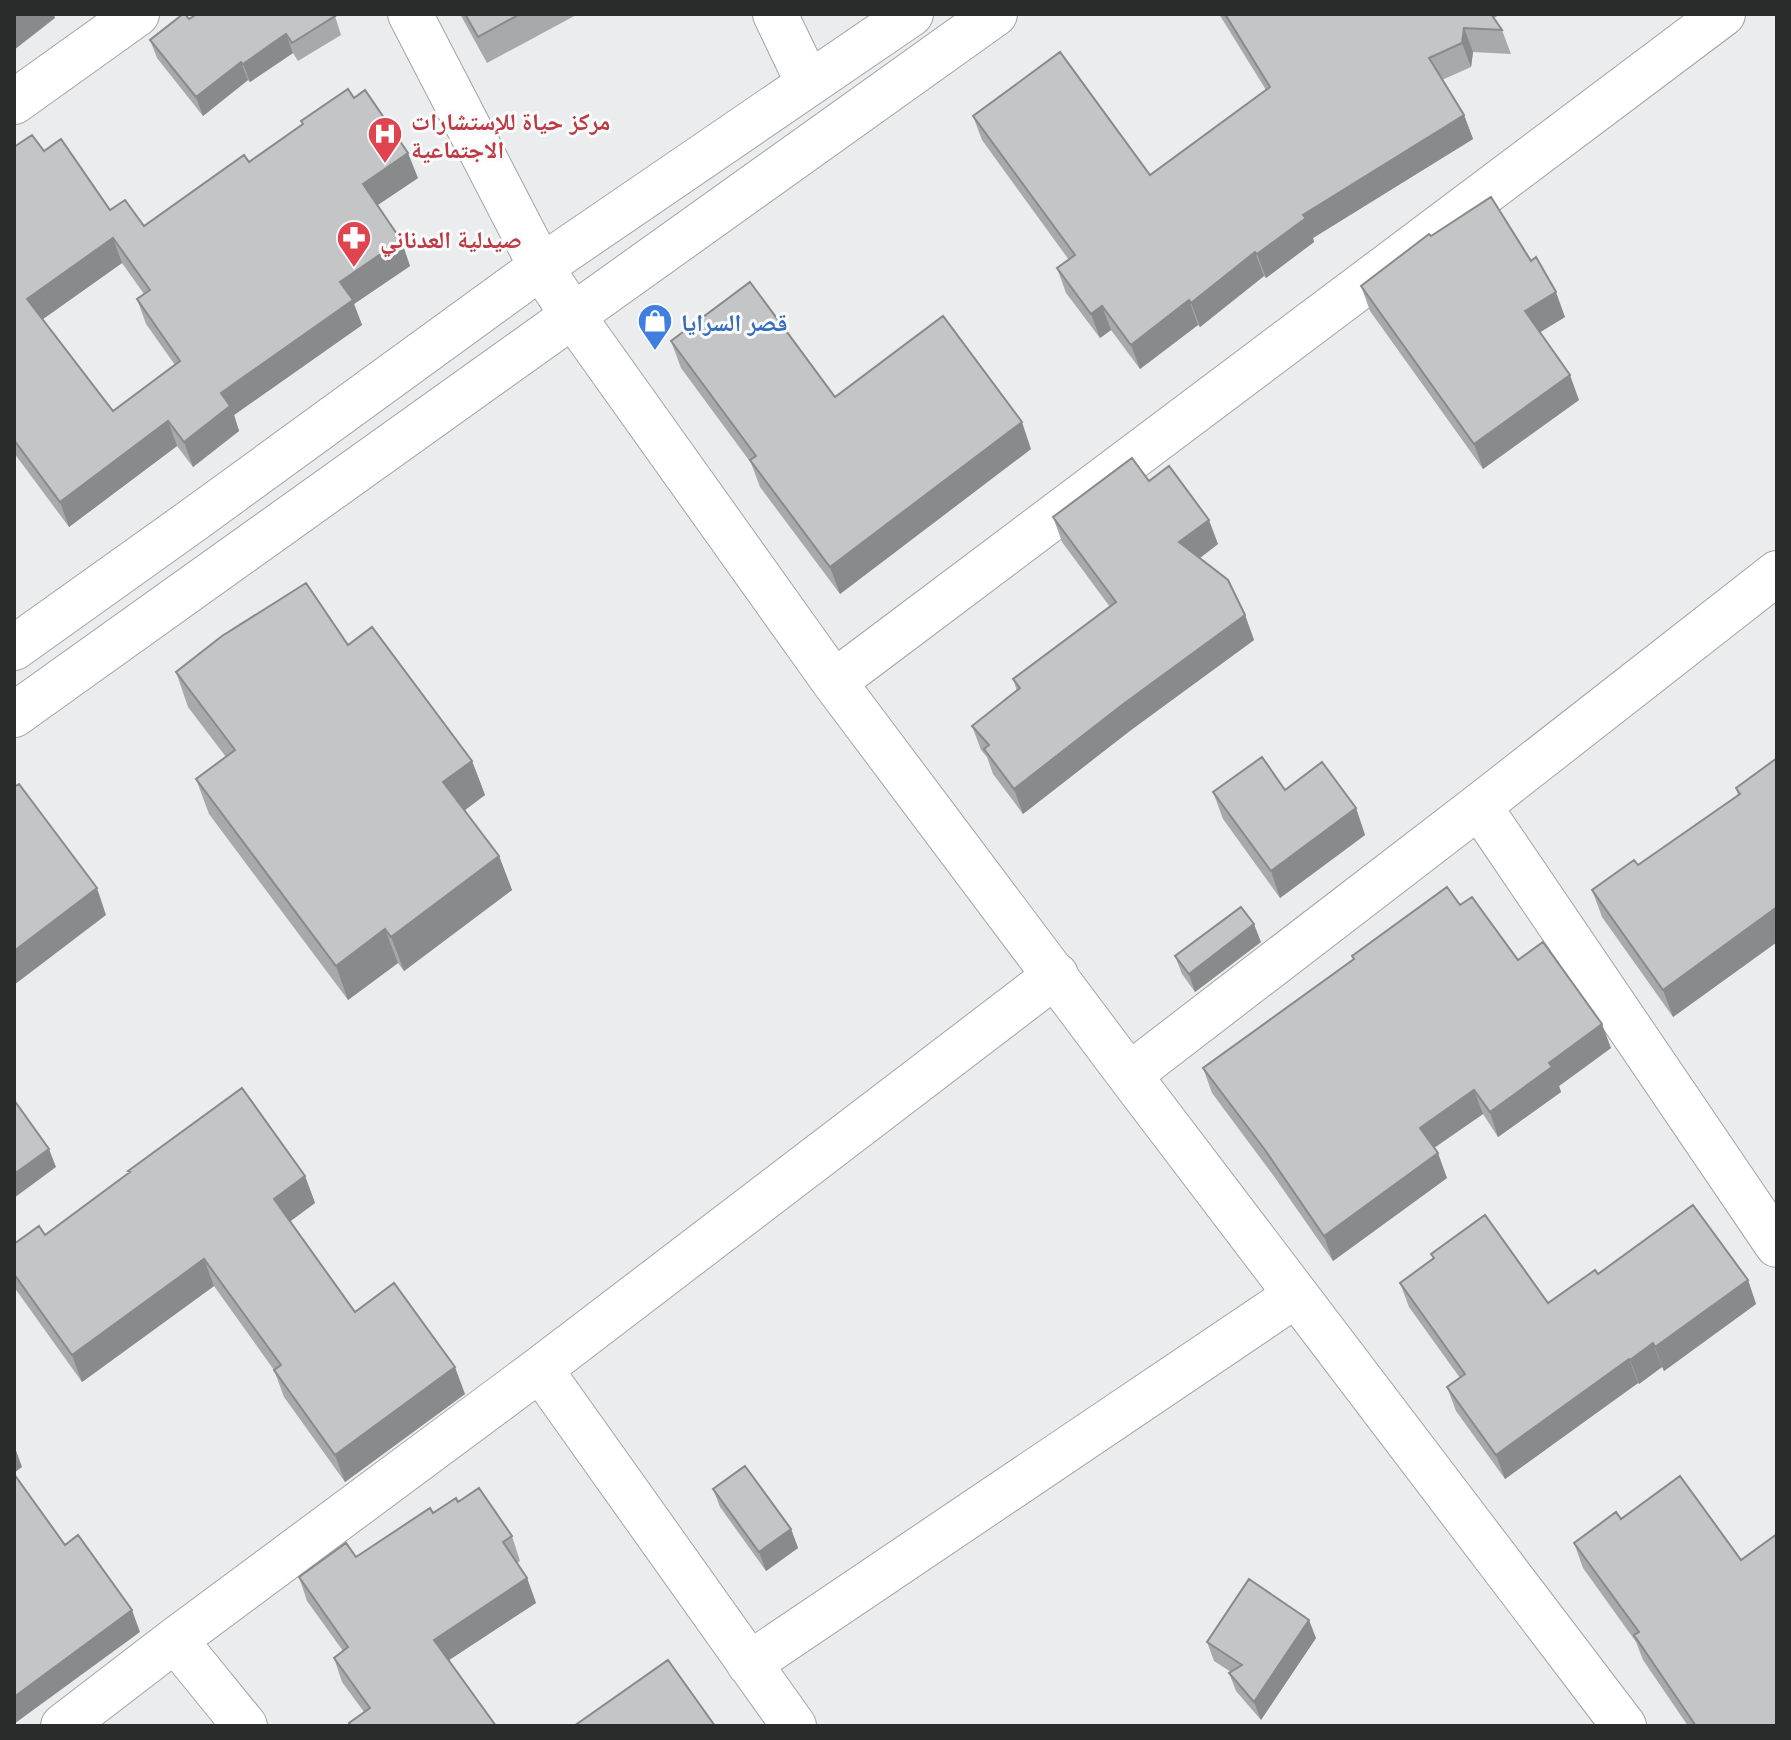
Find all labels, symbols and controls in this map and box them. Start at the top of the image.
place label: مركز حياة للإستشارات الاجتماعية [411,104,610,165]
hospital icon: مركز حياة للإستشارات الاجتماعية [366,115,404,165]
pharmacy icon: صيدلية العدناني [335,219,373,269]
place label: صيدلية العدناني [380,222,522,258]
shop icon: قصر السرايا [636,302,674,352]
place label: قصر السرايا [681,305,787,338]

